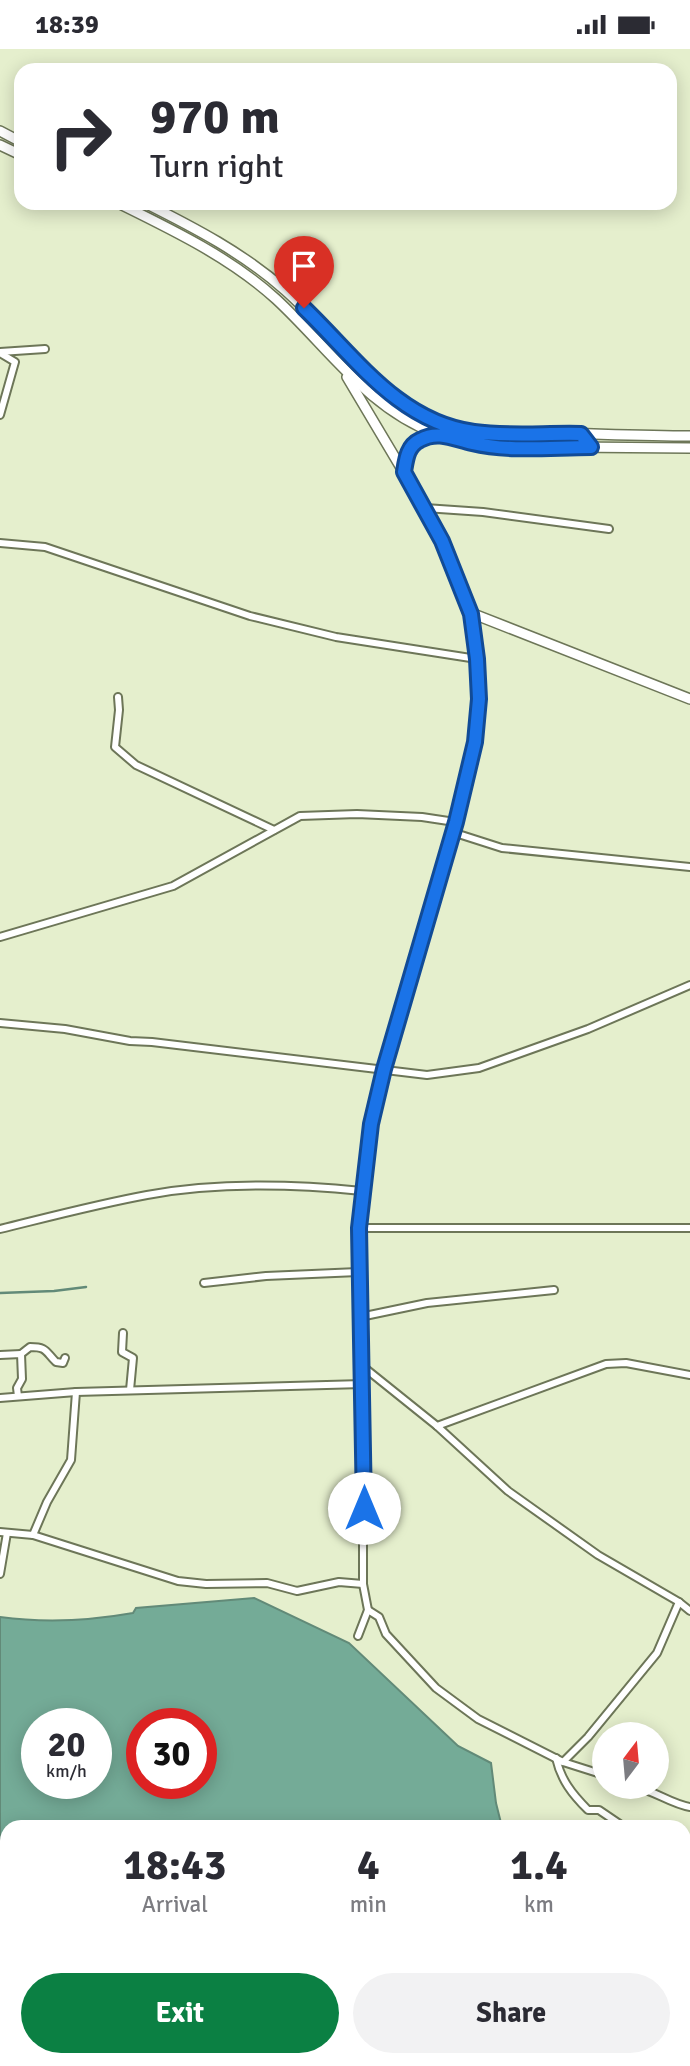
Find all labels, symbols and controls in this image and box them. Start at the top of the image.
text: 18:39 [35,9,99,41]
text: 970 m [150,87,280,147]
icon: right [35,91,126,182]
text: Turn right [150,147,283,186]
pin [274,236,334,308]
icon: arrive [285,247,323,285]
position arrow [327,1471,401,1545]
speed limit sign: 30 [126,1708,217,1799]
north arrow [592,1722,668,1799]
map controls [592,1722,669,1799]
text: 20 [48,1723,85,1766]
text: km/h [46,1760,87,1782]
text: 18:43 [123,1840,226,1891]
text: 4 [357,1840,380,1891]
text: 1.4 [510,1840,568,1891]
text: Arrival [142,1890,208,1919]
text: min [350,1890,387,1919]
text: km [524,1890,554,1919]
button: Exit [21,1973,339,2053]
button: Share [353,1973,670,2053]

